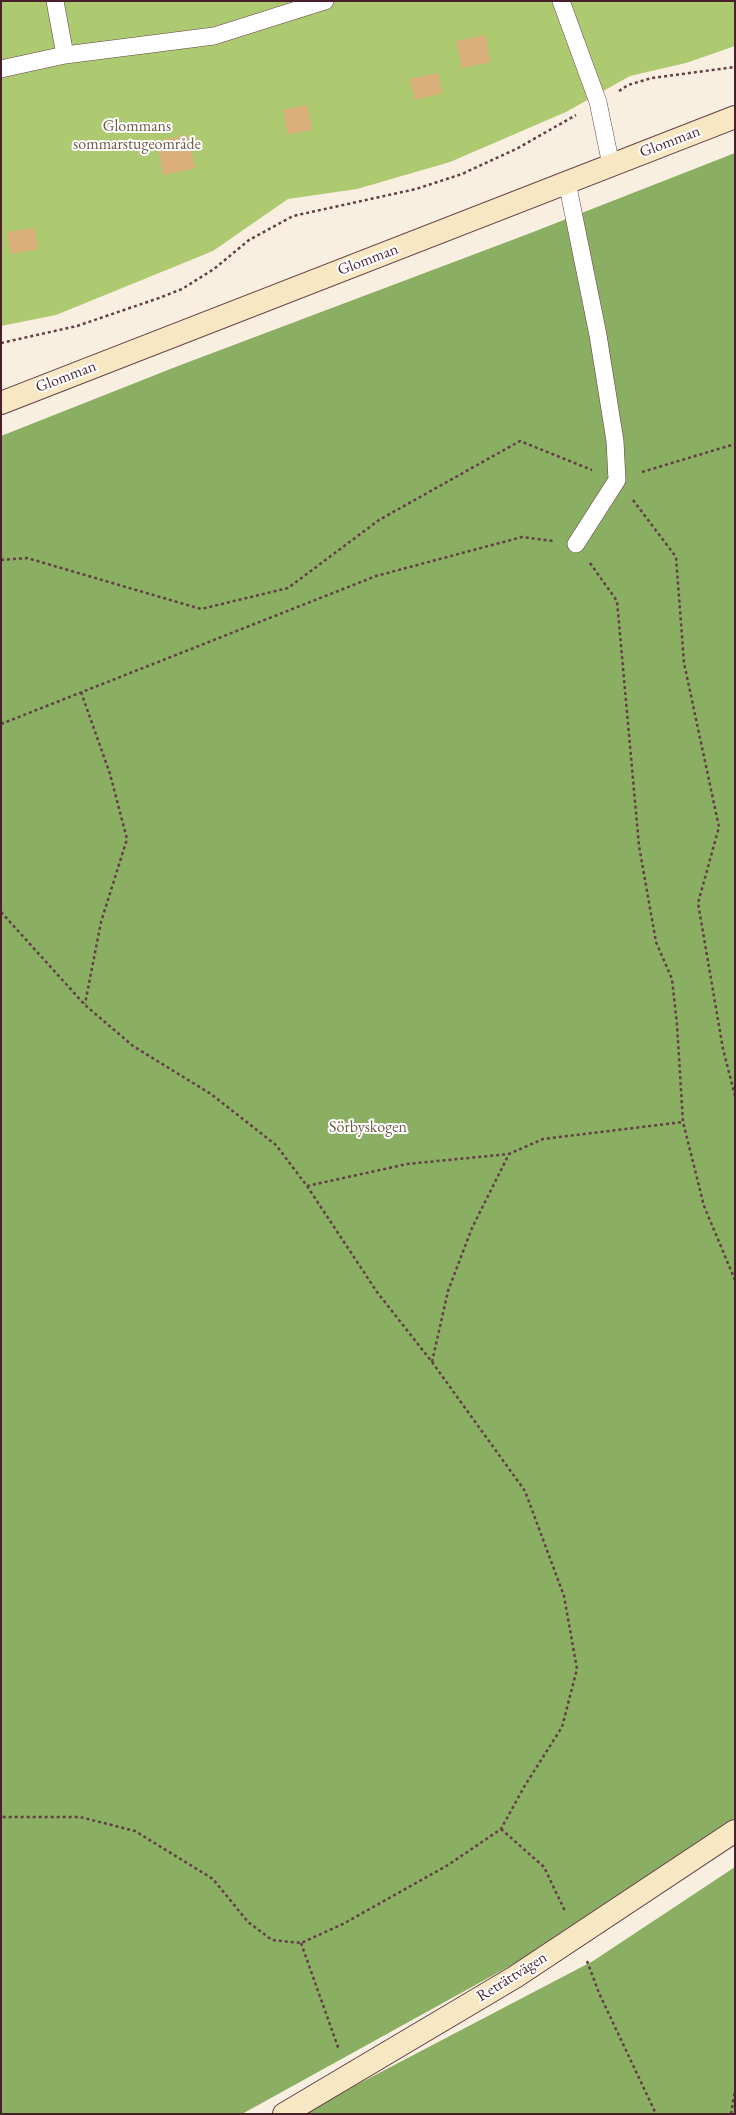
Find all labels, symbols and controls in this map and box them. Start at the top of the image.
park label: Glommans sommarstugeområde [73,117,201,155]
street label: Glomman [637,122,703,162]
street label: Glomman [335,240,401,280]
street label: Glomman [33,357,99,397]
park label: Sörbyskogen [329,1118,407,1138]
street label: Reträttvägen [473,1948,551,2006]

